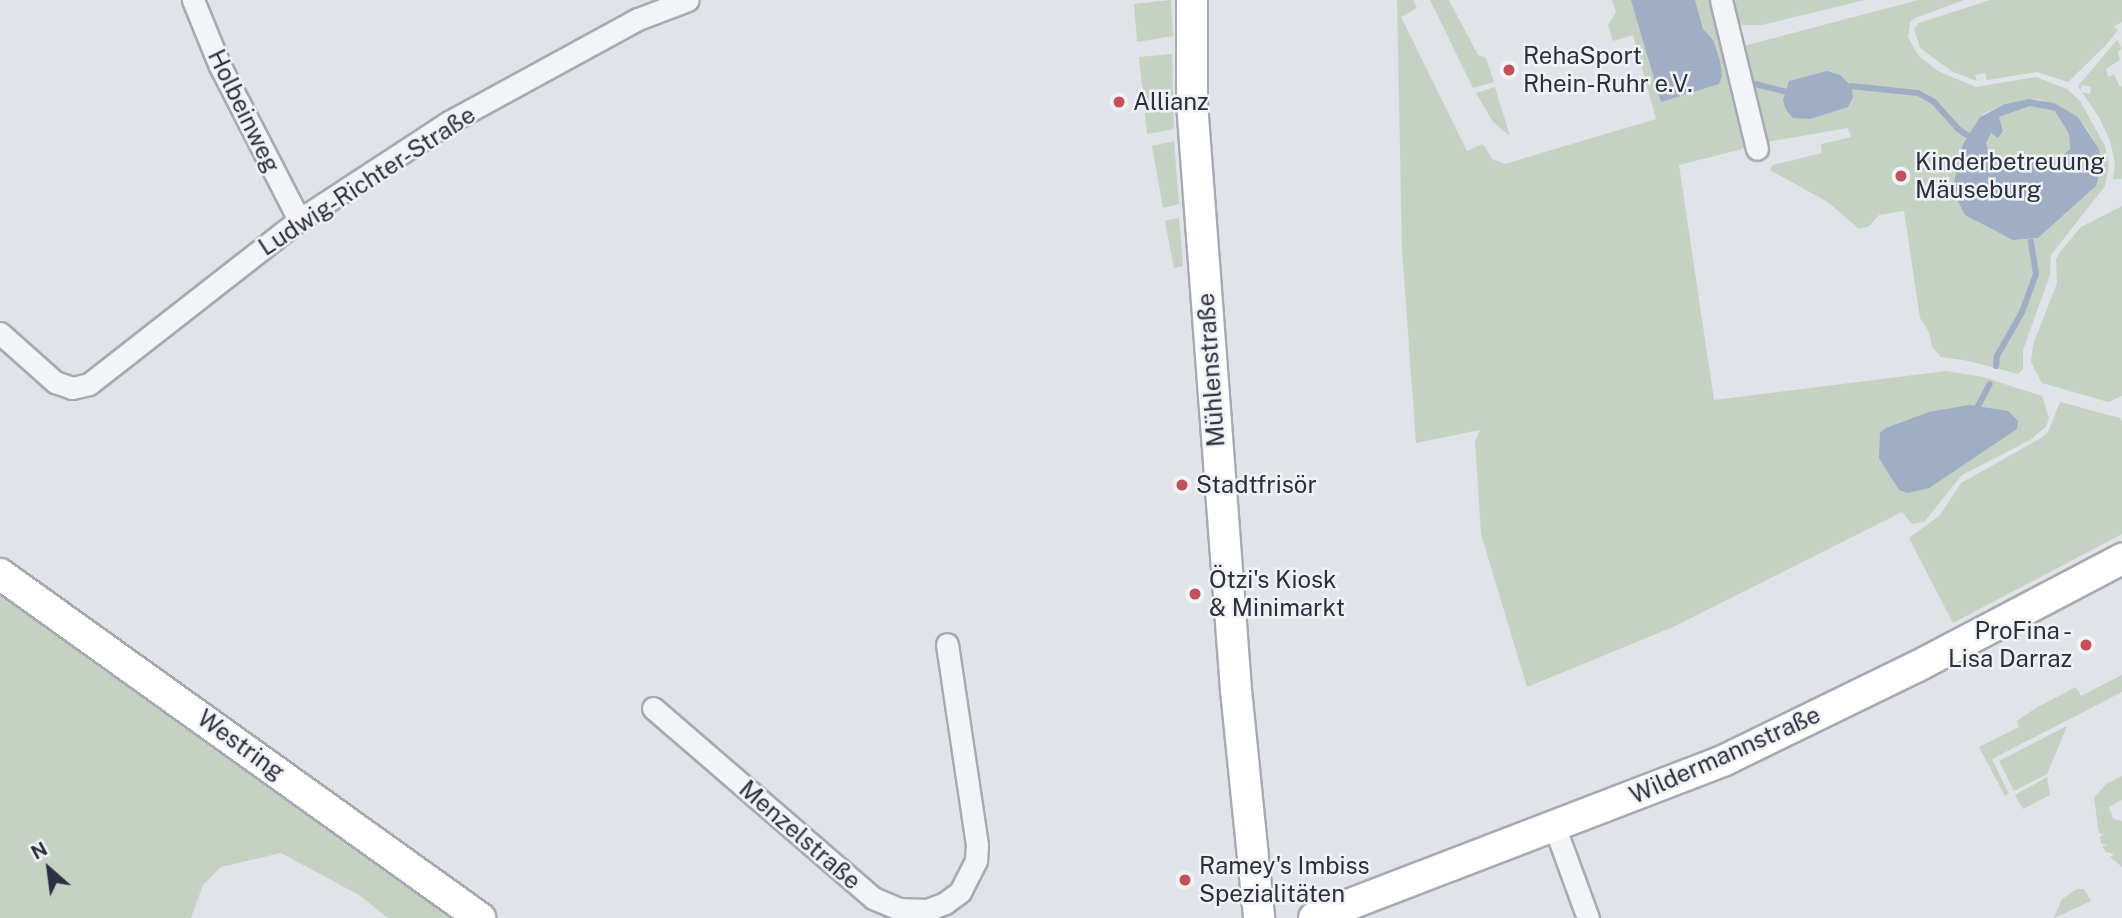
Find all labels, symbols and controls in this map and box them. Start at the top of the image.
place label: RehaSport Rhein-Ruhr e.V. [1523,42,1693,98]
street label: Holbeinweg [202,45,286,177]
marker: RehaSport Rhein-Ruhr e.V. [1501,62,1517,78]
place label: Allianz [1133,88,1209,116]
marker: Allianz [1111,94,1127,110]
street label: Ludwig-Richter-Straße [253,100,481,262]
place label: Kinderbetreuung Mäuseburg [1915,148,2105,204]
marker: Kinderbetreuung Mäuseburg [1893,168,1909,184]
street label: Mühlenstraße [1191,292,1231,448]
place label: Stadtfrisör [1196,471,1317,499]
marker: Stadtfrisör [1174,477,1190,493]
place label: Ötzi's Kiosk & Minimarkt [1209,566,1345,622]
marker: Ötzi's Kiosk & Minimarkt [1187,586,1203,602]
place label: ProFina - Lisa Darraz [1948,617,2072,673]
marker: ProFina - Lisa Darraz [2078,637,2094,653]
street label: Wildermannstraße [1625,700,1825,810]
street label: Westring [192,704,290,786]
street label: Menzelstraße [733,774,867,896]
north arrow [14,834,84,904]
text: N [27,837,51,864]
place label: Ramey's Imbiss Spezialitäten [1199,852,1370,908]
marker: Ramey's Imbiss Spezialitäten [1177,872,1193,888]

